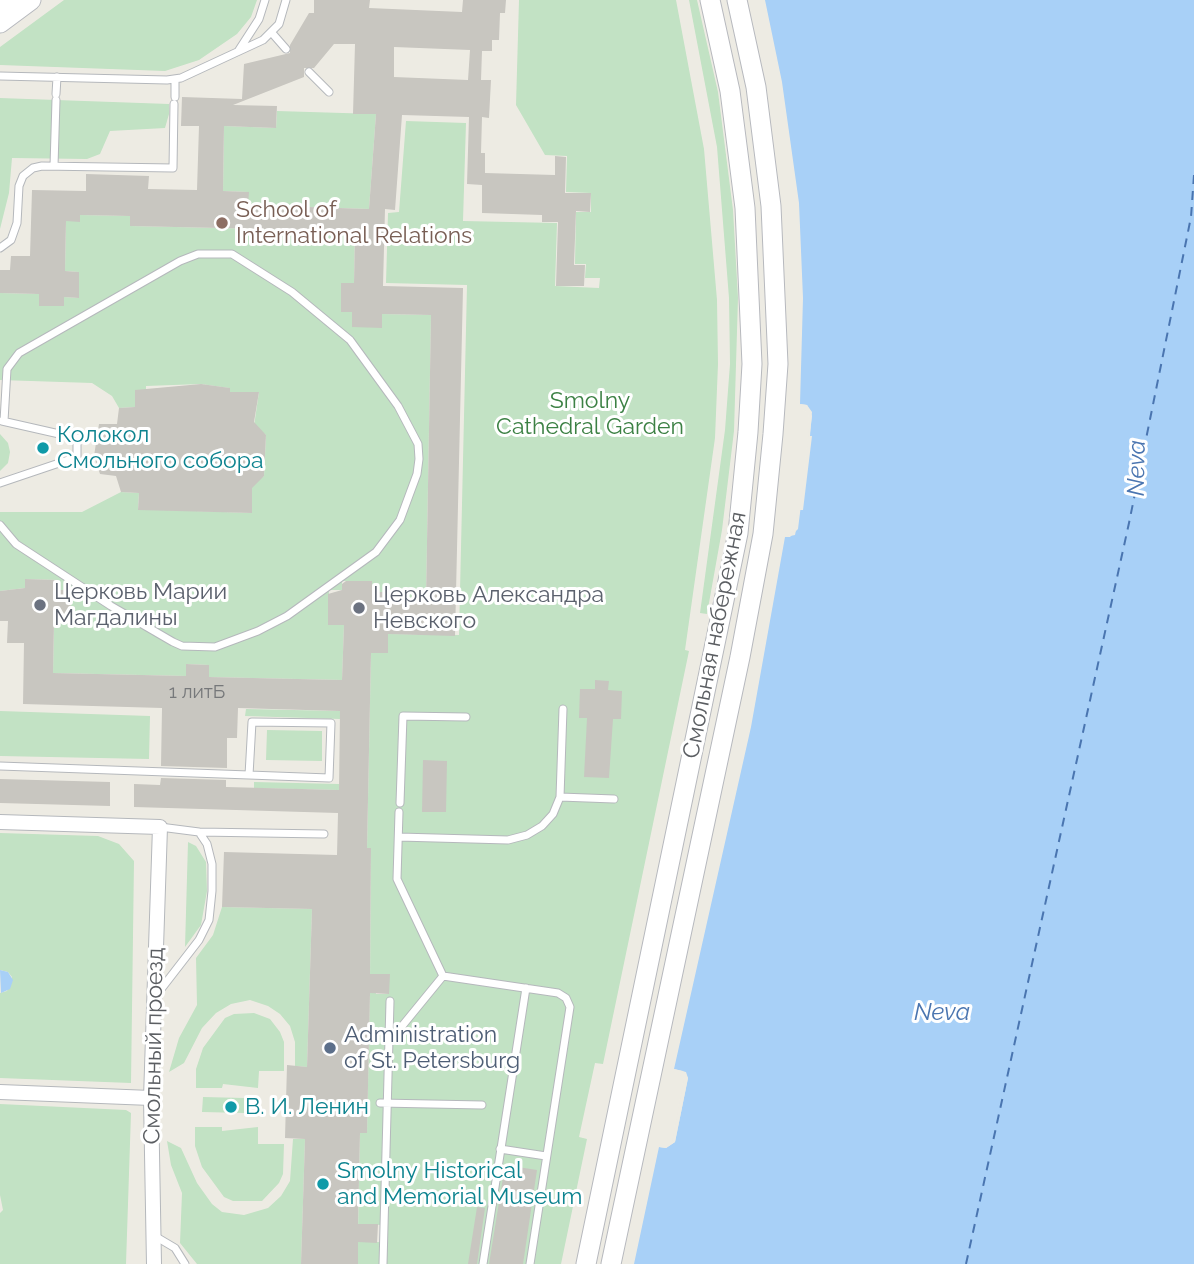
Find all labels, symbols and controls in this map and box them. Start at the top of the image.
place label: School of International Relations [236,196,472,250]
marker: School of International Relations [214,215,230,231]
park label: Smolny Cathedral Garden [496,387,684,441]
place label: Колокол Смольного собора [57,421,263,475]
marker: Колокол Смольного собора [35,440,51,456]
water label: Neva [1122,440,1152,496]
street label: Смольная набережная [678,509,752,761]
place label: Церковь Марии Магдалины [54,578,227,632]
place label: Церковь Александра Невского [373,581,604,635]
marker: Церковь Марии Магдалины [32,597,48,613]
marker: Церковь Александра Невского [351,600,367,616]
house number: 1 литБ [169,681,225,703]
street label: Смольный проезд [138,947,170,1145]
water label: Neva [914,999,970,1027]
place label: Administration of St. Petersburg [344,1021,520,1075]
marker: Administration of St. Petersburg [322,1040,338,1056]
place label: В. И. Ленин [245,1093,369,1121]
marker: В. И. Ленин [223,1099,239,1115]
place label: Smolny Historical and Memorial Museum [337,1157,582,1211]
marker: Smolny Historical and Memorial Museum [315,1176,331,1192]

